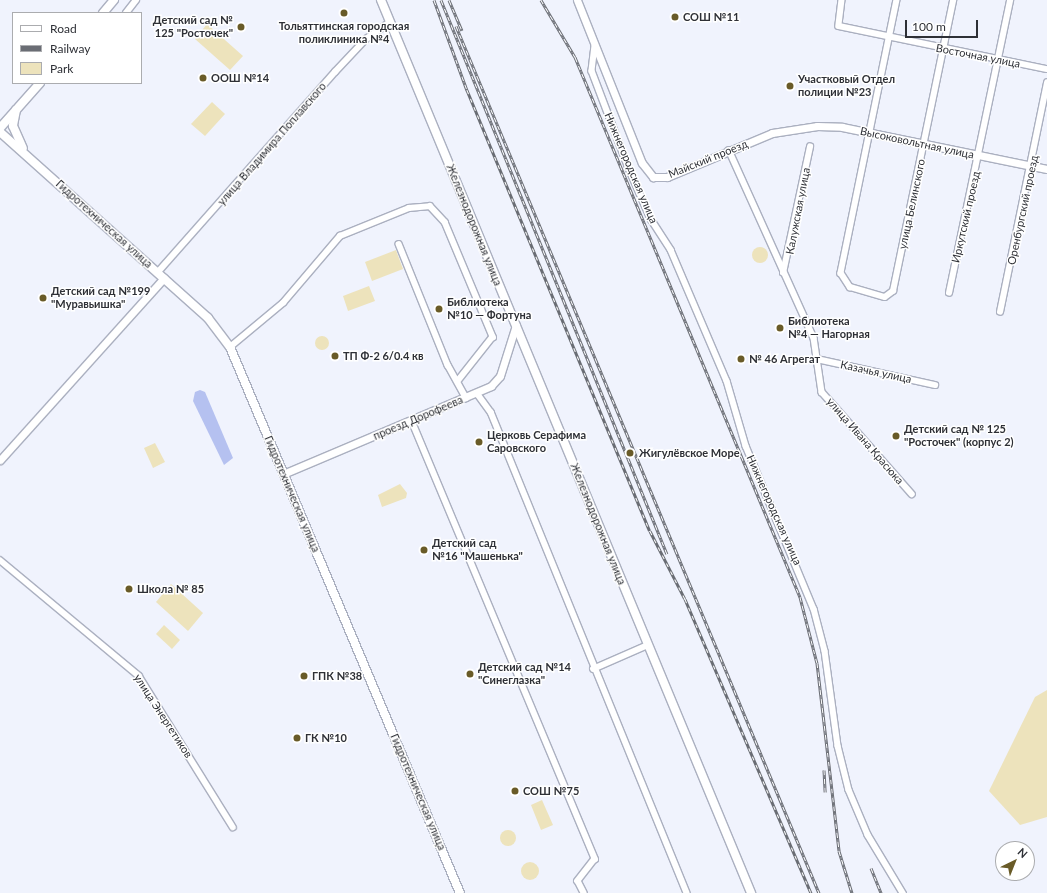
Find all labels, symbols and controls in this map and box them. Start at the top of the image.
marker: Тольяттинская городская поликлиника №4 [338,7,350,19]
place label: СОШ №11 [683,10,739,24]
legend [12,12,142,84]
marker: СОШ №11 [670,12,680,22]
scale bar [907,12,980,38]
place label: Детский сад № 125 "Росточек" [153,14,233,40]
text: 100 m [912,19,946,34]
place label: Тольяттинская городская поликлиника №4 [279,20,409,46]
text: Road [50,21,77,36]
marker: Детский сад № 125 "Росточек" [236,22,246,32]
text: Railway [50,41,90,56]
street label: Восточная улица [935,41,1021,71]
text: Park [50,61,73,76]
place label: ООШ №14 [211,71,269,85]
marker: ООШ №14 [198,73,208,83]
place label: Участковый Отдел полиции №23 [798,73,895,99]
street label: улица Владимира Поплавского [215,80,329,208]
marker: Участковый Отдел полиции №23 [785,81,795,91]
street label: Нижнегородская улица [602,110,660,226]
street label: Высоковольтная улица [859,124,975,162]
street label: Майский проезд [666,137,750,181]
street label: Оренбургский проезд [1005,154,1041,266]
street label: улица Белинского [896,158,928,250]
street label: Железнодорожная улица [444,162,504,288]
street label: Калужская улица [783,167,813,255]
street label: Иркутский проезд [949,170,983,264]
street label: Гидротехническая улица [53,177,155,271]
place label: Детский сад №199 "Муравьишка" [51,285,150,311]
marker: Детский сад №199 "Муравьишка" [38,293,48,303]
place label: Библиотека №10 — Фортуна [447,296,531,322]
marker: Библиотека №10 — Фортуна [434,304,444,314]
place label: Библиотека №4 — Нагорная [788,315,870,341]
marker: Библиотека №4 — Нагорная [775,323,785,333]
place label: ТП Ф-2 6/0.4 кв [343,349,424,363]
marker: ТП Ф-2 6/0.4 кв [330,351,340,361]
place label: № 46 Агрегат [749,352,820,366]
marker: № 46 Агрегат [736,354,746,364]
street label: Казачья улица [839,358,913,386]
street label: проезд Дорофеева [371,393,465,443]
street label: улица Ивана Красюка [824,395,906,487]
place label: Детский сад № 125 "Росточек" (корпус 2) [904,423,1014,449]
place label: Церковь Серафима Саровского [487,429,586,455]
marker: Детский сад № 125 "Росточек" (корпус 2) [891,431,901,441]
street label: Гидротехническая улица [261,434,323,554]
marker: Церковь Серафима Саровского [474,437,484,447]
place label: Жигулёвское Море [639,446,740,460]
marker: Жигулёвское Море [624,447,636,459]
street label: Нижнегородская улица [744,453,804,567]
street label: Железнодорожная улица [568,461,628,587]
place label: Детский сад №16 "Машенька" [432,537,523,563]
marker: Детский сад №16 "Машенька" [419,545,429,555]
place label: Школа № 85 [137,582,204,596]
marker: Школа № 85 [124,584,134,594]
place label: Детский сад №14 "Синеглазка" [478,661,571,687]
place label: ГПК №38 [312,669,362,683]
marker: Детский сад №14 "Синеглазка" [465,669,475,679]
marker: ГПК №38 [299,671,309,681]
street label: улица Энергетиков [131,672,195,760]
place label: ГК №10 [305,731,347,745]
street label: Гидротехническая улица [387,732,449,852]
marker: ГК №10 [292,733,302,743]
place label: СОШ №75 [523,784,579,798]
marker: СОШ №75 [510,786,520,796]
north arrow [995,841,1035,881]
text: N [1015,845,1030,860]

